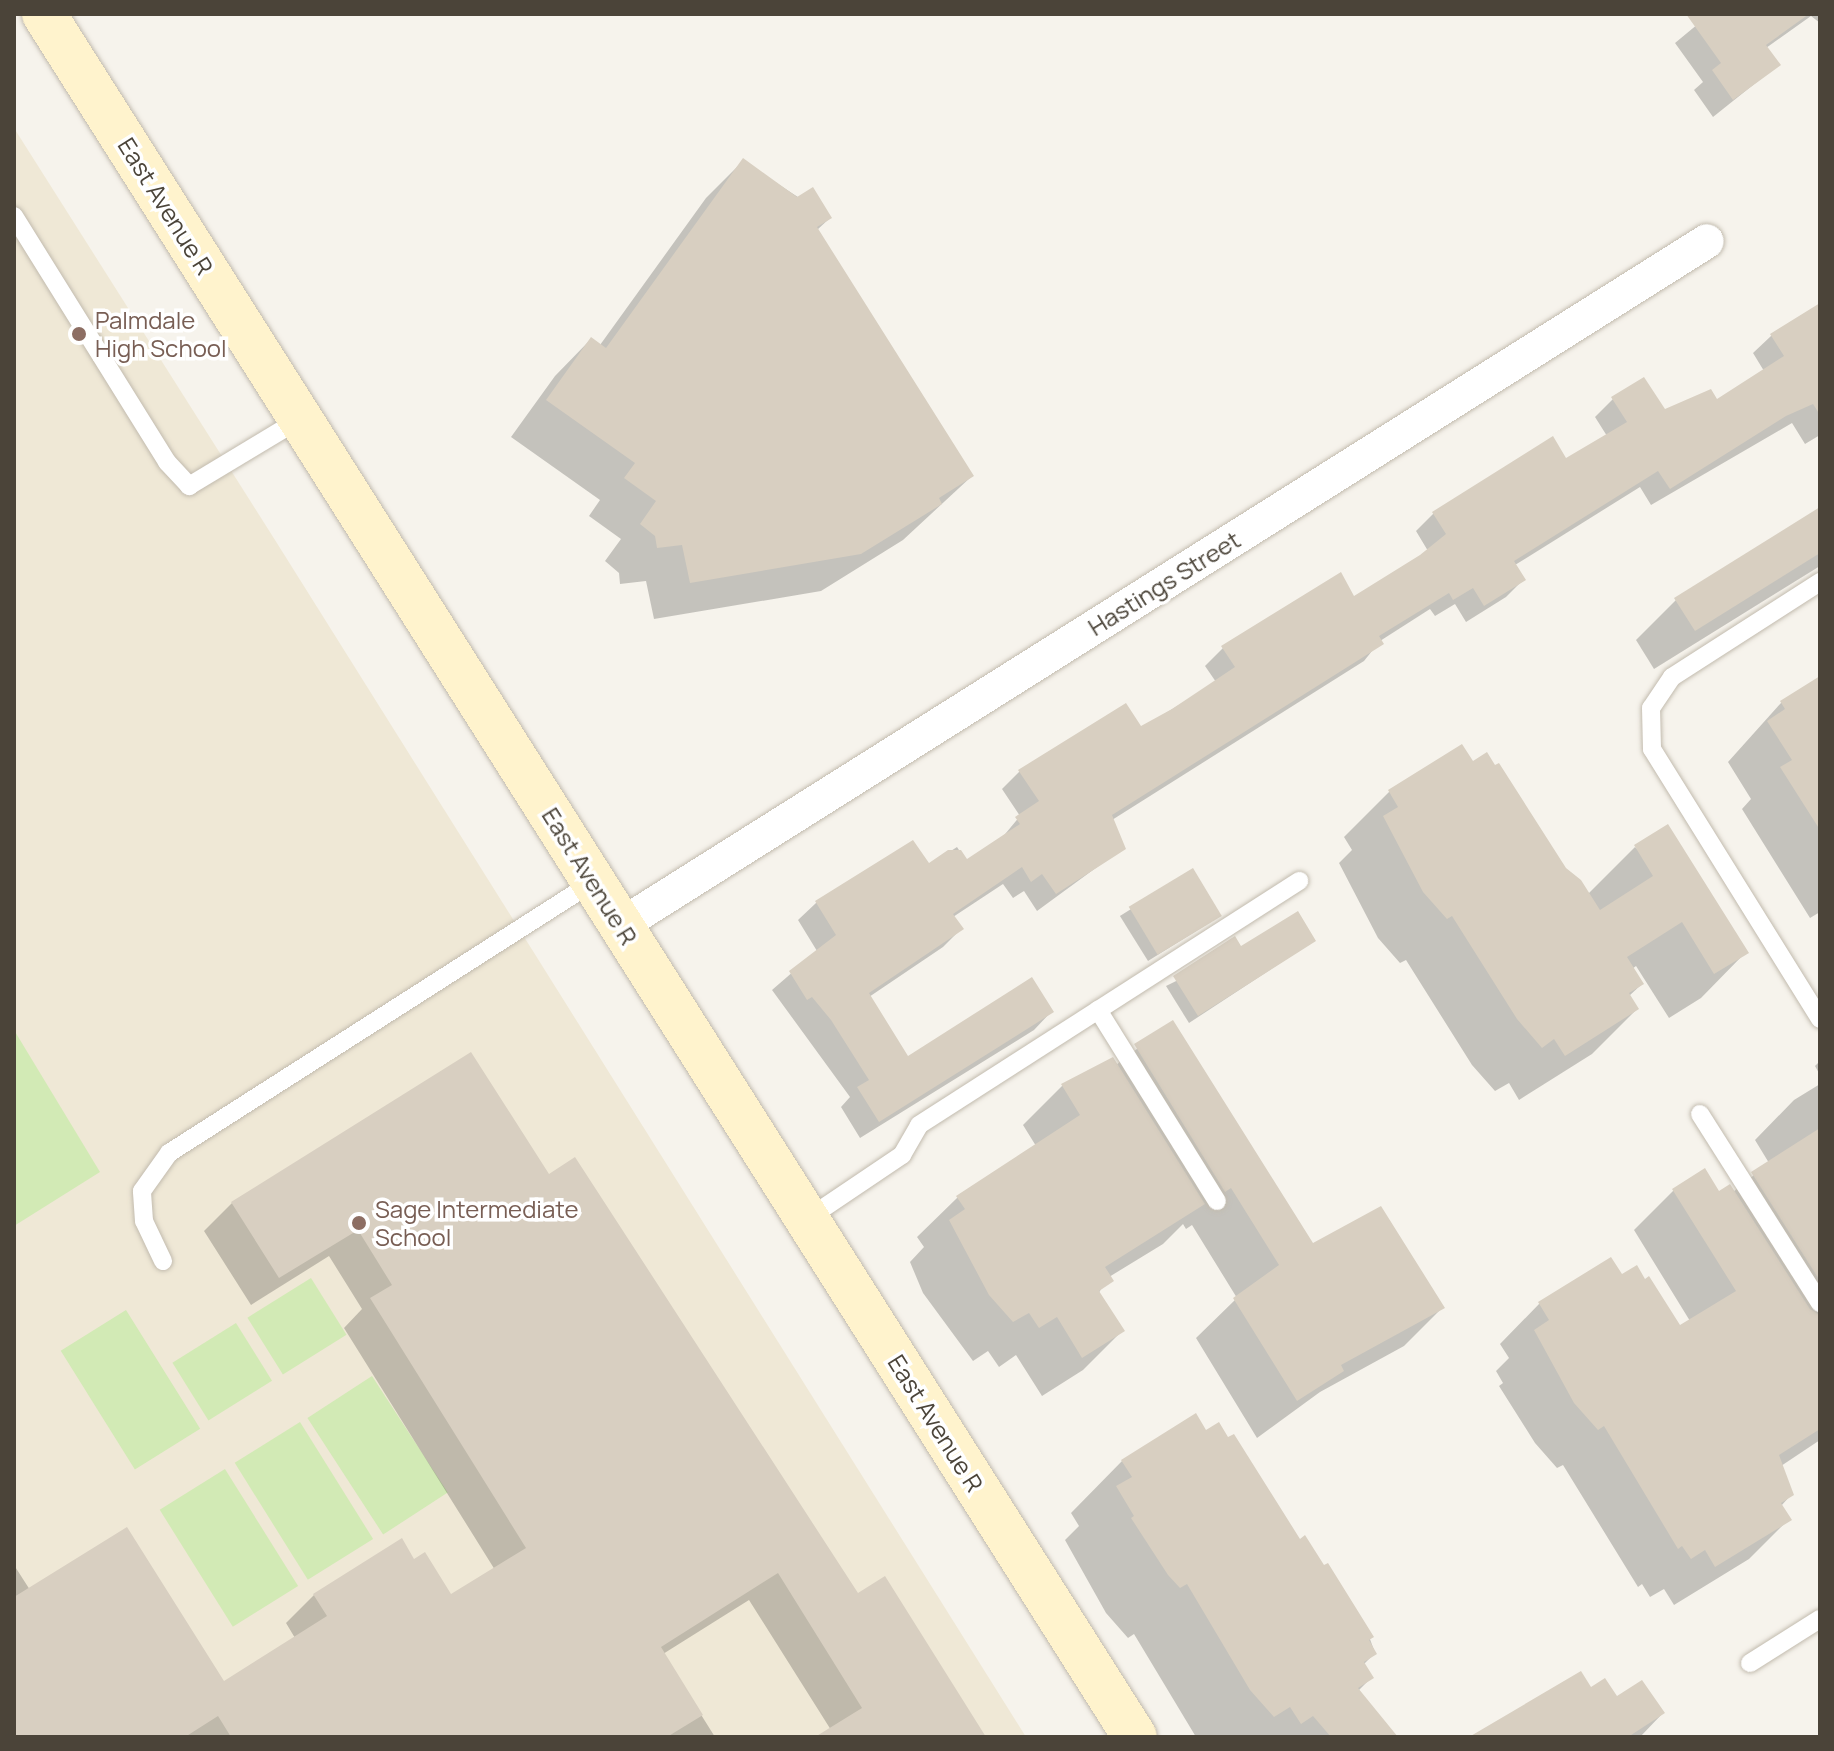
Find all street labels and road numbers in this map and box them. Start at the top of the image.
street label: East Avenue R [112,132,220,280]
street label: Hastings Street [1083,525,1245,641]
street label: East Avenue R [536,802,644,950]
street label: East Avenue R [882,1349,990,1497]

